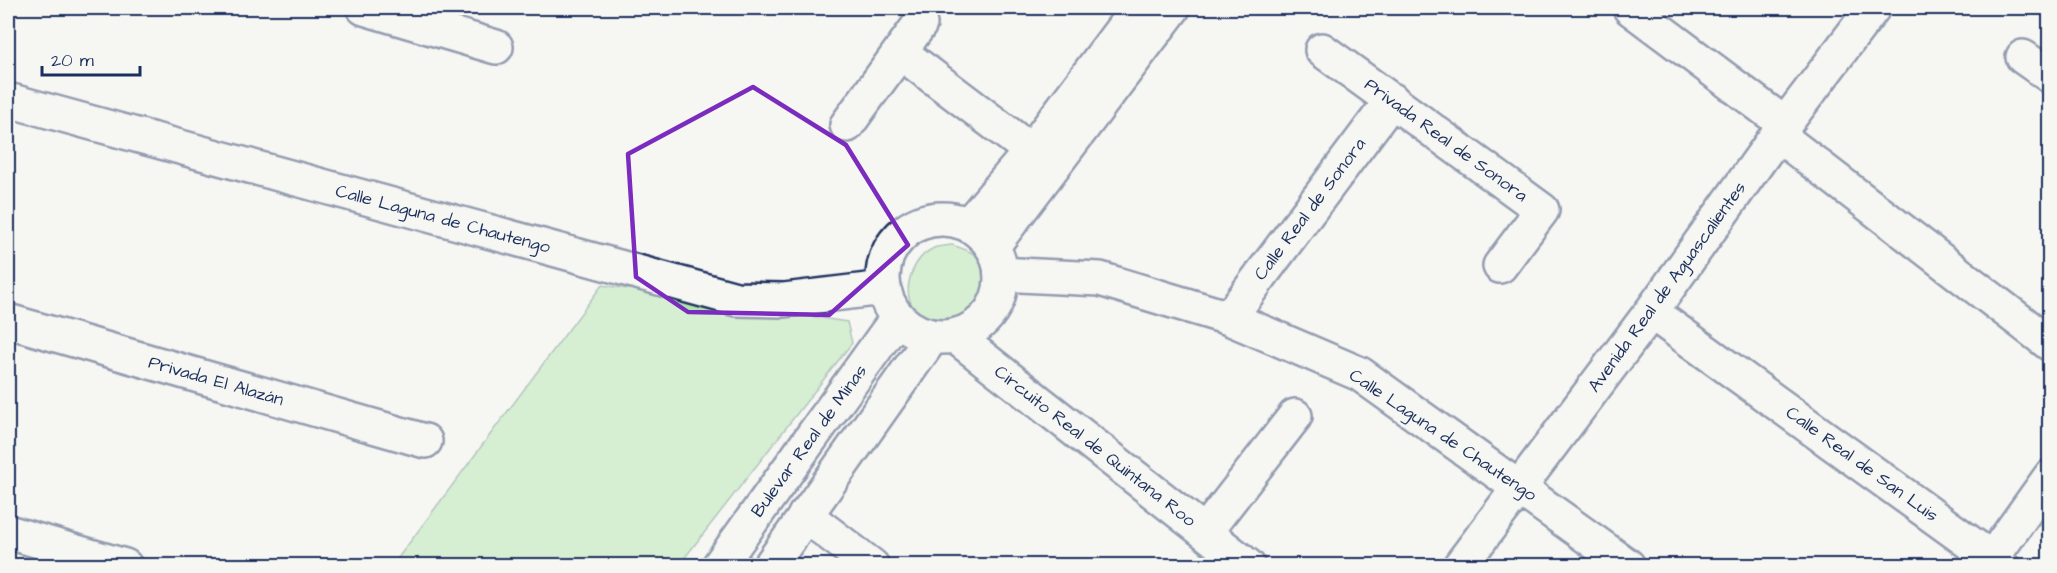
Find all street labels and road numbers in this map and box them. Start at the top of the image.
street label: Privada Real de Sonora [1359,72,1533,208]
street label: Calle Real de Sonora [1248,133,1372,285]
street label: Avenida Real de Aguascalientes [1582,177,1753,398]
street label: Calle Laguna de Chautengo [333,178,553,261]
street label: Privada El Alazán [146,350,286,412]
street label: Circuito Real de Quintana Roo [989,359,1201,533]
street label: Bulevar Real de Minas [745,360,873,522]
street label: Calle Laguna de Chautengo [1344,363,1542,508]
street label: Calle Real de San Luis [1781,400,1943,528]

